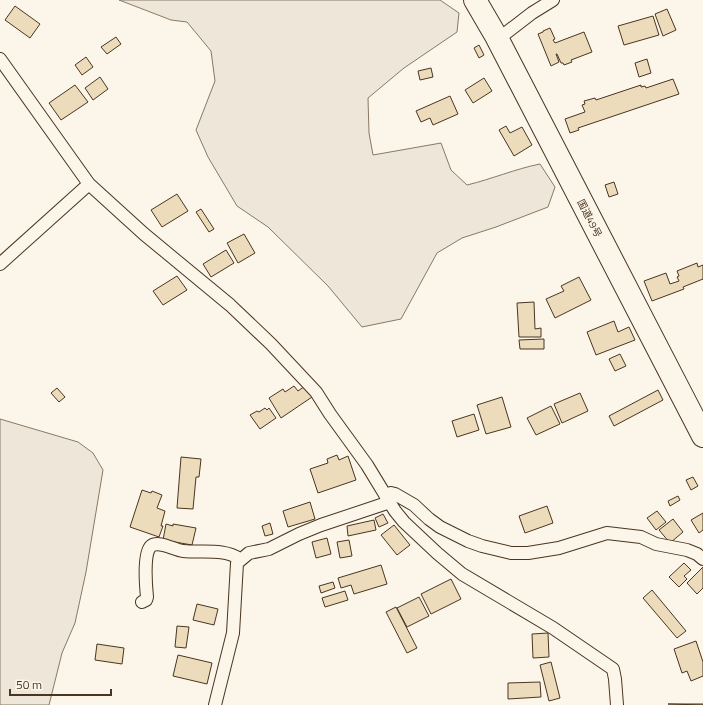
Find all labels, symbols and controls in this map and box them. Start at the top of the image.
street label: 国道49号 [574,196,606,240]
scale bar [10,671,111,697]
text: 50 m [16,675,42,694]

